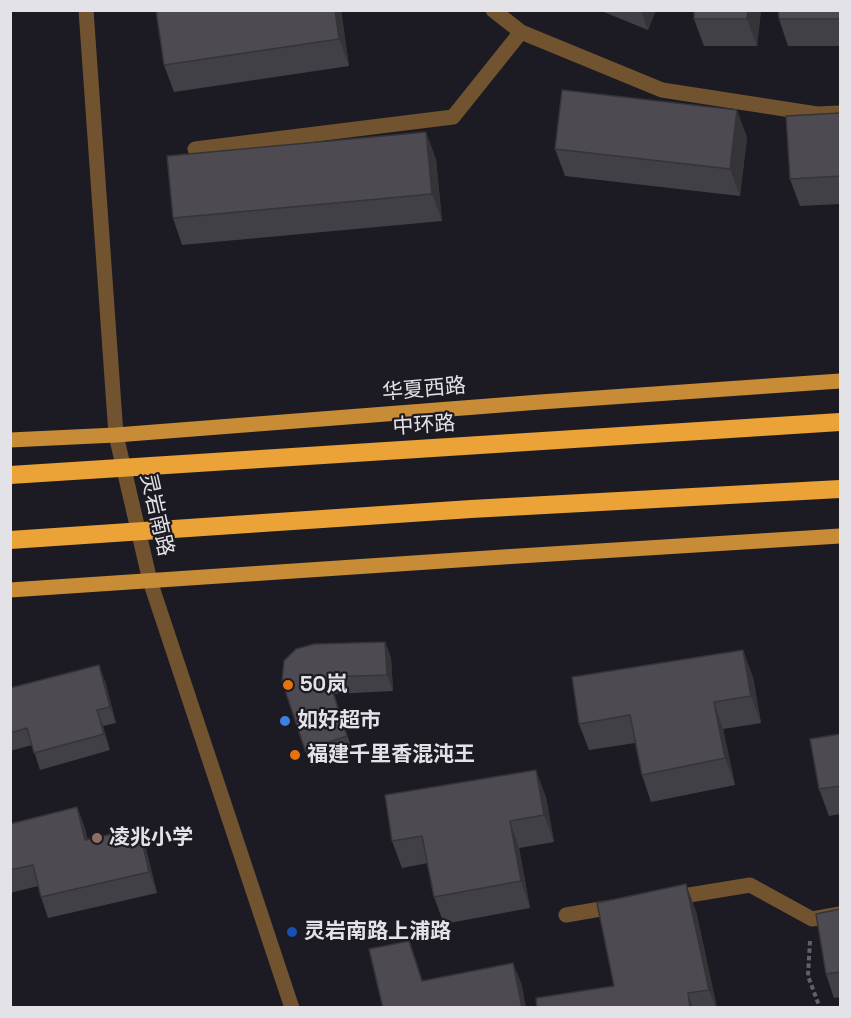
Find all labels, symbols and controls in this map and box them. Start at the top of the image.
street label: 华夏西路 [381,374,467,406]
street label: 中环路 [392,411,456,441]
street label: 灵岩南路 [134,471,178,559]
place label: 50岚 [300,672,347,698]
marker: 50岚 [281,678,295,692]
place label: 如好超市 [297,708,381,734]
marker: 如好超市 [278,714,292,728]
place label: 福建千里香混沌王 [307,742,475,768]
marker: 福建千里香混沌王 [288,748,302,762]
place label: 凌兆小学 [109,825,193,851]
marker: 凌兆小学 [90,831,104,845]
place label: 灵岩南路上浦路 [304,919,451,945]
marker: 灵岩南路上浦路 [285,925,299,939]

